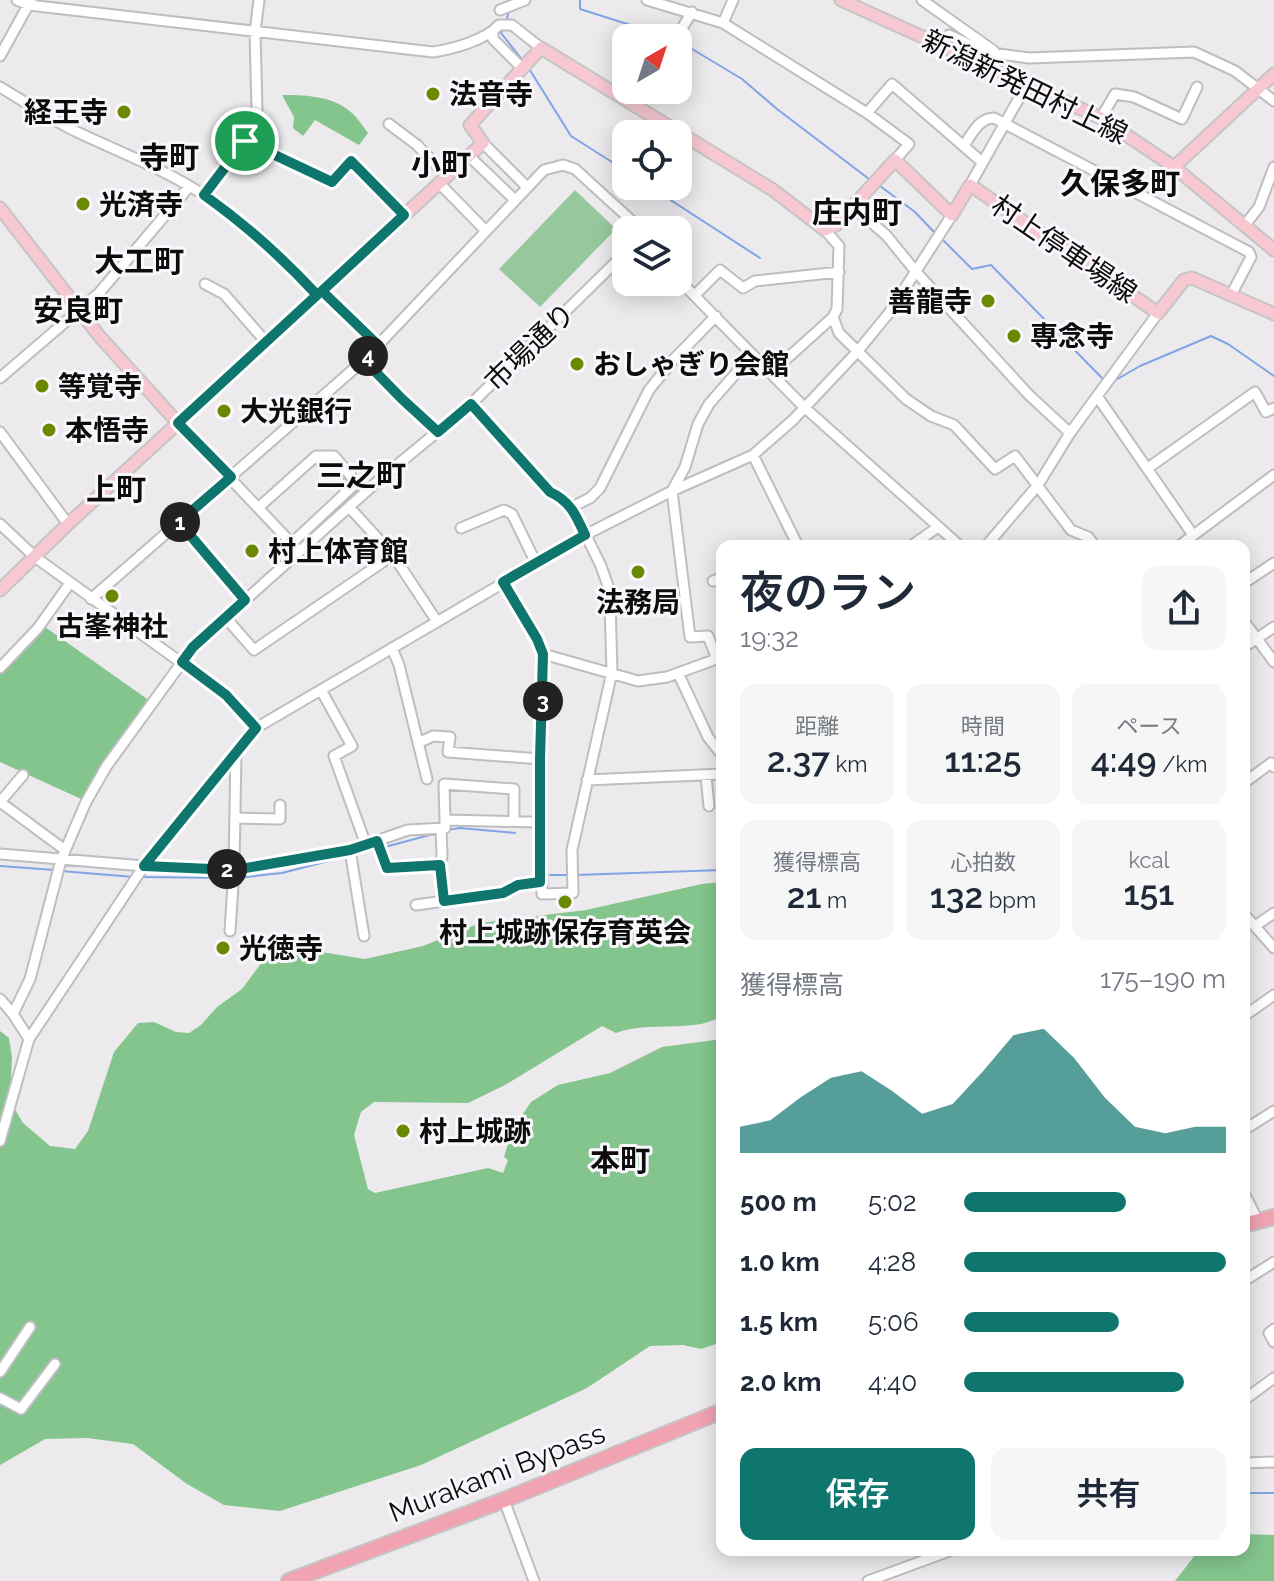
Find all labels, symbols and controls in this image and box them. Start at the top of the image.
street label: 新潟新発田村上線 [917,23,1133,151]
north arrow [612,24,692,104]
map controls [612,24,692,296]
place label: 法音寺 [449,78,533,111]
marker: 法音寺 [424,85,442,103]
place label: 経王寺 [24,96,108,129]
marker: 経王寺 [115,103,133,121]
pin [211,107,279,175]
icon: arrive [223,119,267,163]
button: locate [612,120,692,200]
district label: 寺町 [139,140,199,175]
district label: 小町 [411,147,471,182]
district label: 久保多町 [1060,166,1180,201]
place label: 光済寺 [99,188,183,221]
street label: 村上停車場線 [985,188,1143,310]
marker: 光済寺 [74,195,92,213]
district label: 庄内町 [812,195,902,230]
button: layers [612,216,692,296]
district label: 大工町 [94,244,184,279]
place label: 善龍寺 [888,285,972,318]
marker: 善龍寺 [979,292,997,310]
district label: 安良町 [33,293,123,328]
street label: 市場通り [478,296,582,398]
place label: 専念寺 [1030,320,1114,353]
marker: 専念寺 [1005,327,1023,345]
pin: 4 [348,336,388,376]
text: 4 [362,343,374,369]
place label: おしゃぎり会館 [593,348,789,381]
marker: おしゃぎり会館 [568,355,586,373]
place label: 等覚寺 [58,370,142,403]
marker: 等覚寺 [33,377,51,395]
place label: 大光銀行 [240,395,352,428]
marker: 大光銀行 [215,402,233,420]
place label: 本悟寺 [65,414,149,447]
marker: 本悟寺 [40,421,58,439]
district label: 三之町 [316,458,406,493]
district label: 上町 [86,472,146,507]
pin: 1 [160,502,200,542]
text: 1 [175,509,185,535]
place label: 村上体育館 [268,535,408,568]
marker: 村上体育館 [243,542,261,560]
marker: 法務局 [629,563,647,581]
button: share [1142,566,1226,650]
text: 夜のラン [740,567,916,618]
place label: 法務局 [596,586,680,619]
marker: 古峯神社 [103,587,121,605]
place label: 古峯神社 [56,610,168,643]
text: 19:32 [740,623,799,653]
pin: 3 [523,681,563,721]
text: 3 [537,688,549,714]
text: 距離 [795,713,839,739]
text: 時間 [961,713,1005,739]
text: ペース [1117,713,1181,739]
text: 2.37 [767,740,830,780]
text: 11:25 [944,740,1022,780]
text: 4:49 [1091,740,1157,780]
text: km [830,751,867,777]
text: /km [1157,751,1207,777]
text: kcal [1128,847,1170,873]
pin: 2 [207,849,247,889]
text: 獲得標高 [773,849,861,875]
text: 心拍数 [950,849,1016,875]
text: 2 [221,856,233,882]
text: 151 [1124,873,1174,913]
text: 21 [787,876,821,916]
text: 132 [930,876,983,916]
text: m [821,887,847,913]
text: bpm [983,887,1036,913]
marker: 村上城跡保存育英会 [556,893,574,911]
place label: 村上城跡保存育英会 [439,916,691,949]
place label: 光徳寺 [239,932,323,965]
marker: 光徳寺 [214,939,232,957]
text: 175–190 m [1100,964,1226,994]
text: 獲得標高 [740,970,844,1000]
place label: 村上城跡 [419,1115,531,1148]
marker: 村上城跡 [394,1122,412,1140]
district label: 本町 [590,1143,650,1178]
text: 500 m [740,1187,817,1217]
text: 5:02 [868,1187,917,1217]
text: 1.0 km [740,1247,820,1277]
text: 4:28 [868,1247,916,1277]
text: 1.5 km [740,1307,818,1337]
text: 5:06 [868,1307,919,1337]
text: 2.0 km [740,1367,821,1397]
text: 4:40 [868,1367,917,1397]
street label: Murakami Bypass [384,1417,610,1529]
button: 保存 [740,1448,975,1540]
button: 共有 [991,1448,1226,1540]

